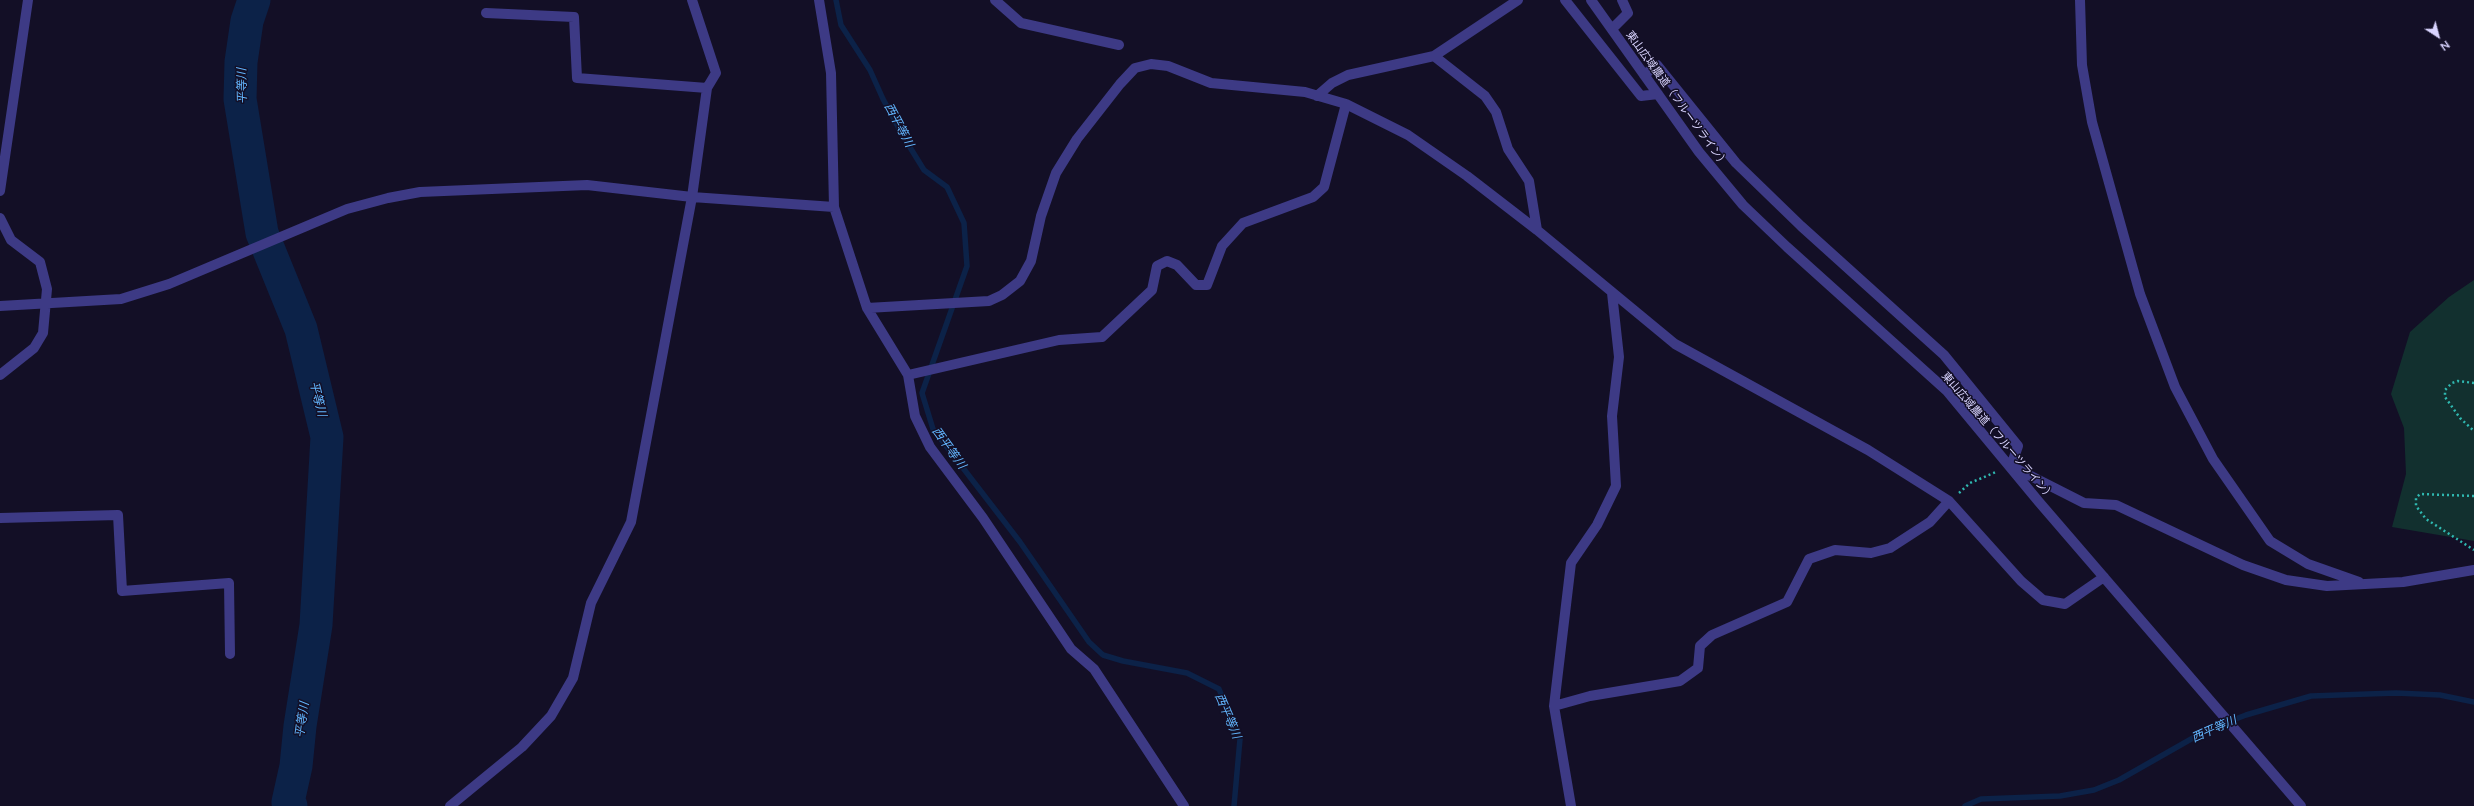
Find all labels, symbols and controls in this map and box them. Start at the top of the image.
north arrow [2418,16,2458,56]
street label: 東山広域農道（フルーツライン） [1623,28,1731,170]
text: N [2438,38,2453,54]
water label: 平等川 [234,68,250,104]
water label: 西平等川 [881,100,917,150]
street label: 東山広域農道（フルーツライン） [1939,369,2057,503]
water label: 平等川 [307,380,329,418]
water label: 西平等川 [929,424,969,472]
water label: 西平等川 [1212,691,1244,741]
water label: 平等川 [292,701,312,739]
water label: 西平等川 [2189,713,2239,745]

